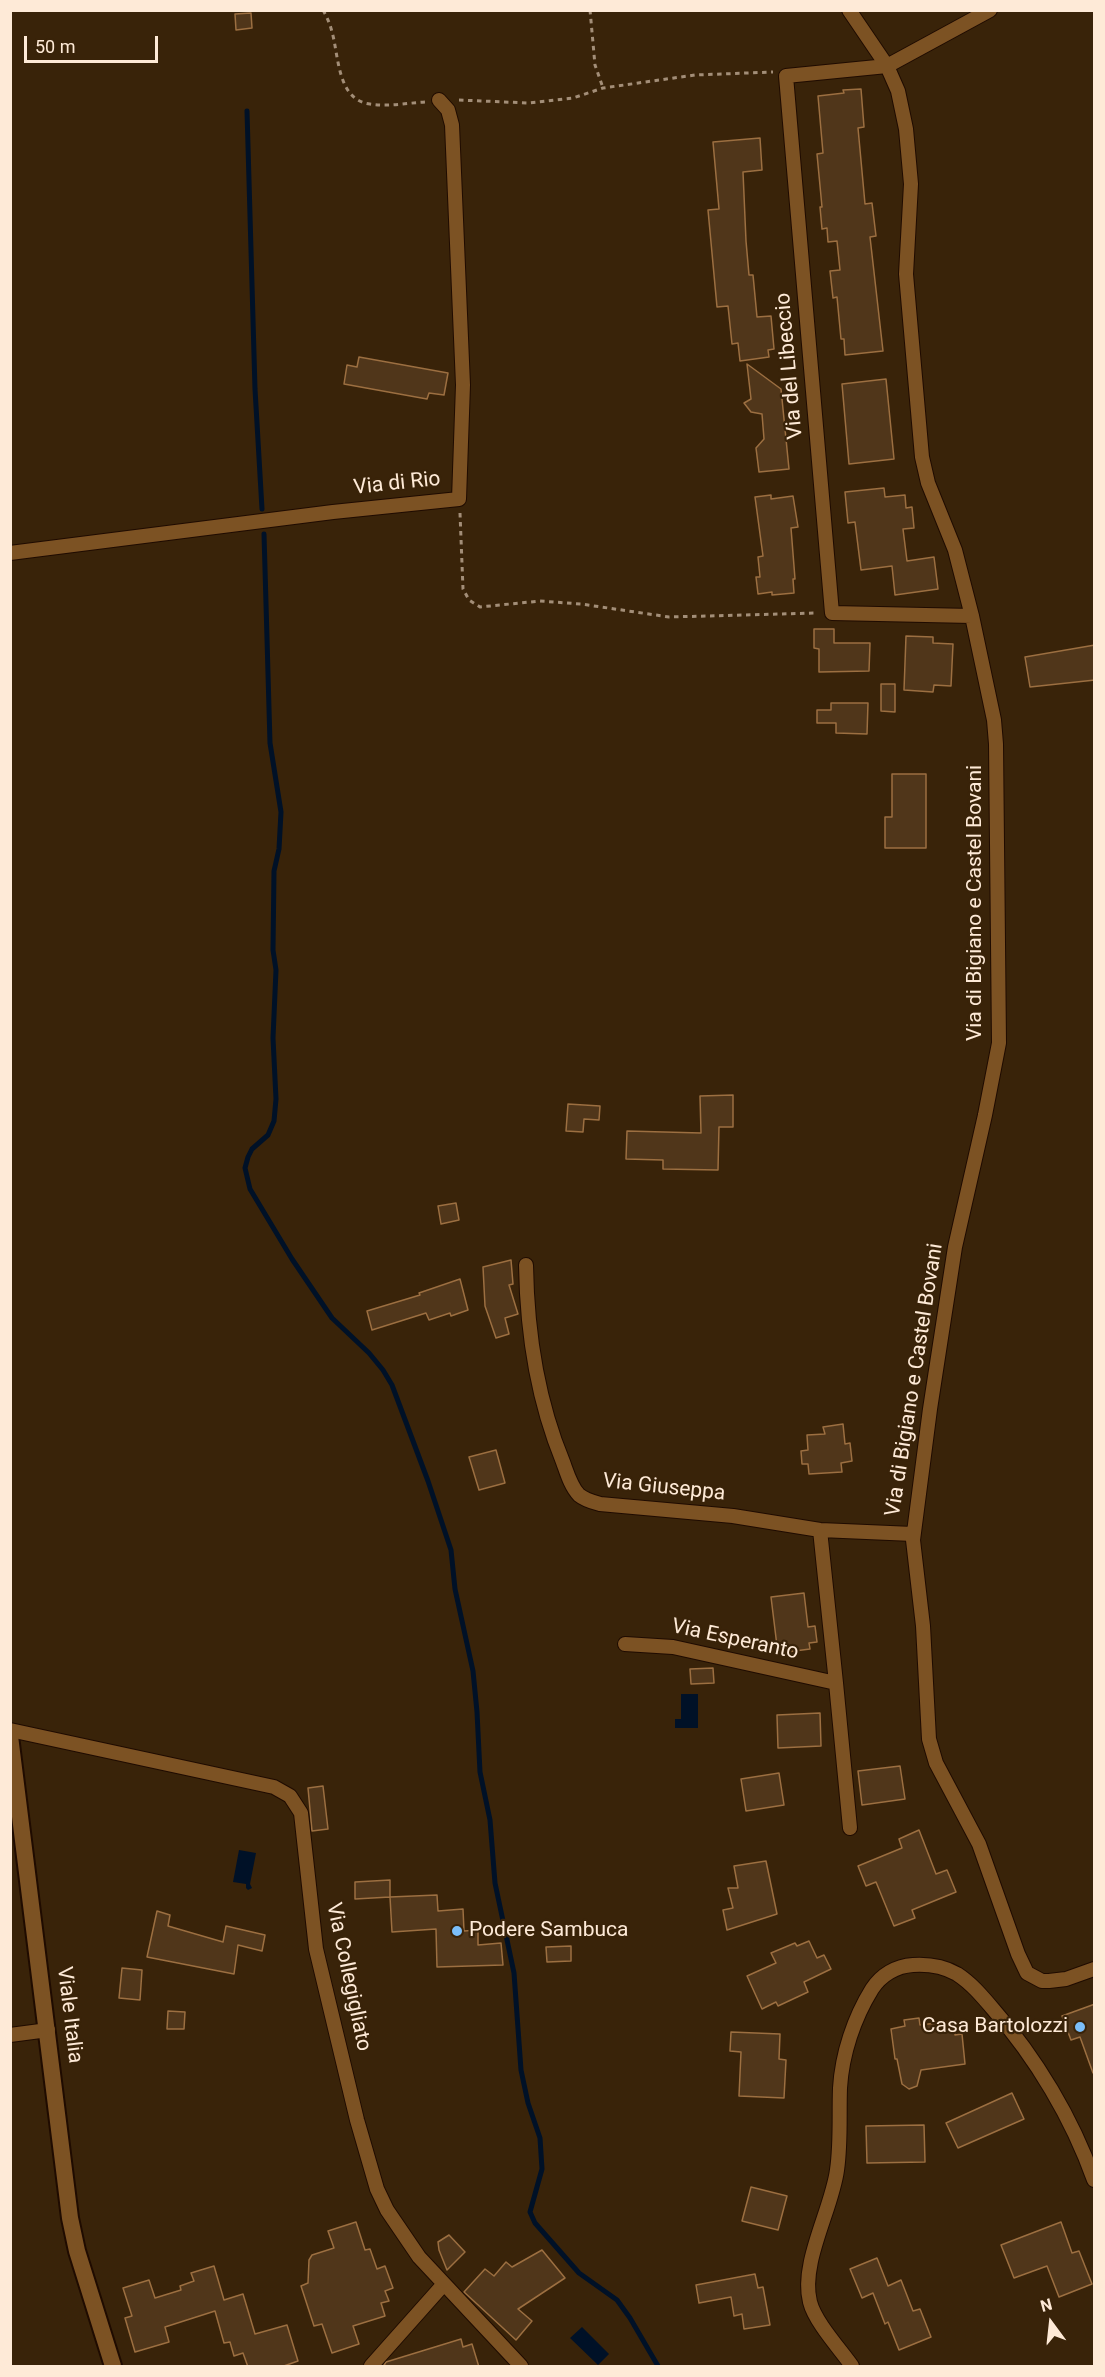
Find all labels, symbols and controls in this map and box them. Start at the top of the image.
scale bar [27,24,160,62]
text: 50 m [35,36,75,57]
street label: Via del Libeccio [771,292,809,440]
street label: Via di Rio [352,467,442,501]
street label: Via di Bigiano e Castel Bovani [963,765,989,1041]
street label: Via di Bigiano e Castel Bovani [881,1242,949,1518]
street label: Via Giuseppa [601,1469,727,1507]
street label: Via Esperanto [669,1614,801,1666]
street label: Via Collegigliato [320,1900,376,2054]
place label: Podere Sambuca [469,1918,628,1944]
marker: Podere Sambuca [450,1924,464,1938]
street label: Viale Italia [51,1965,87,2065]
place label: Casa Bartolozzi [922,2014,1068,2040]
marker: Casa Bartolozzi [1073,2020,1087,2034]
north arrow [1021,2293,1081,2353]
text: N [1038,2294,1054,2316]

